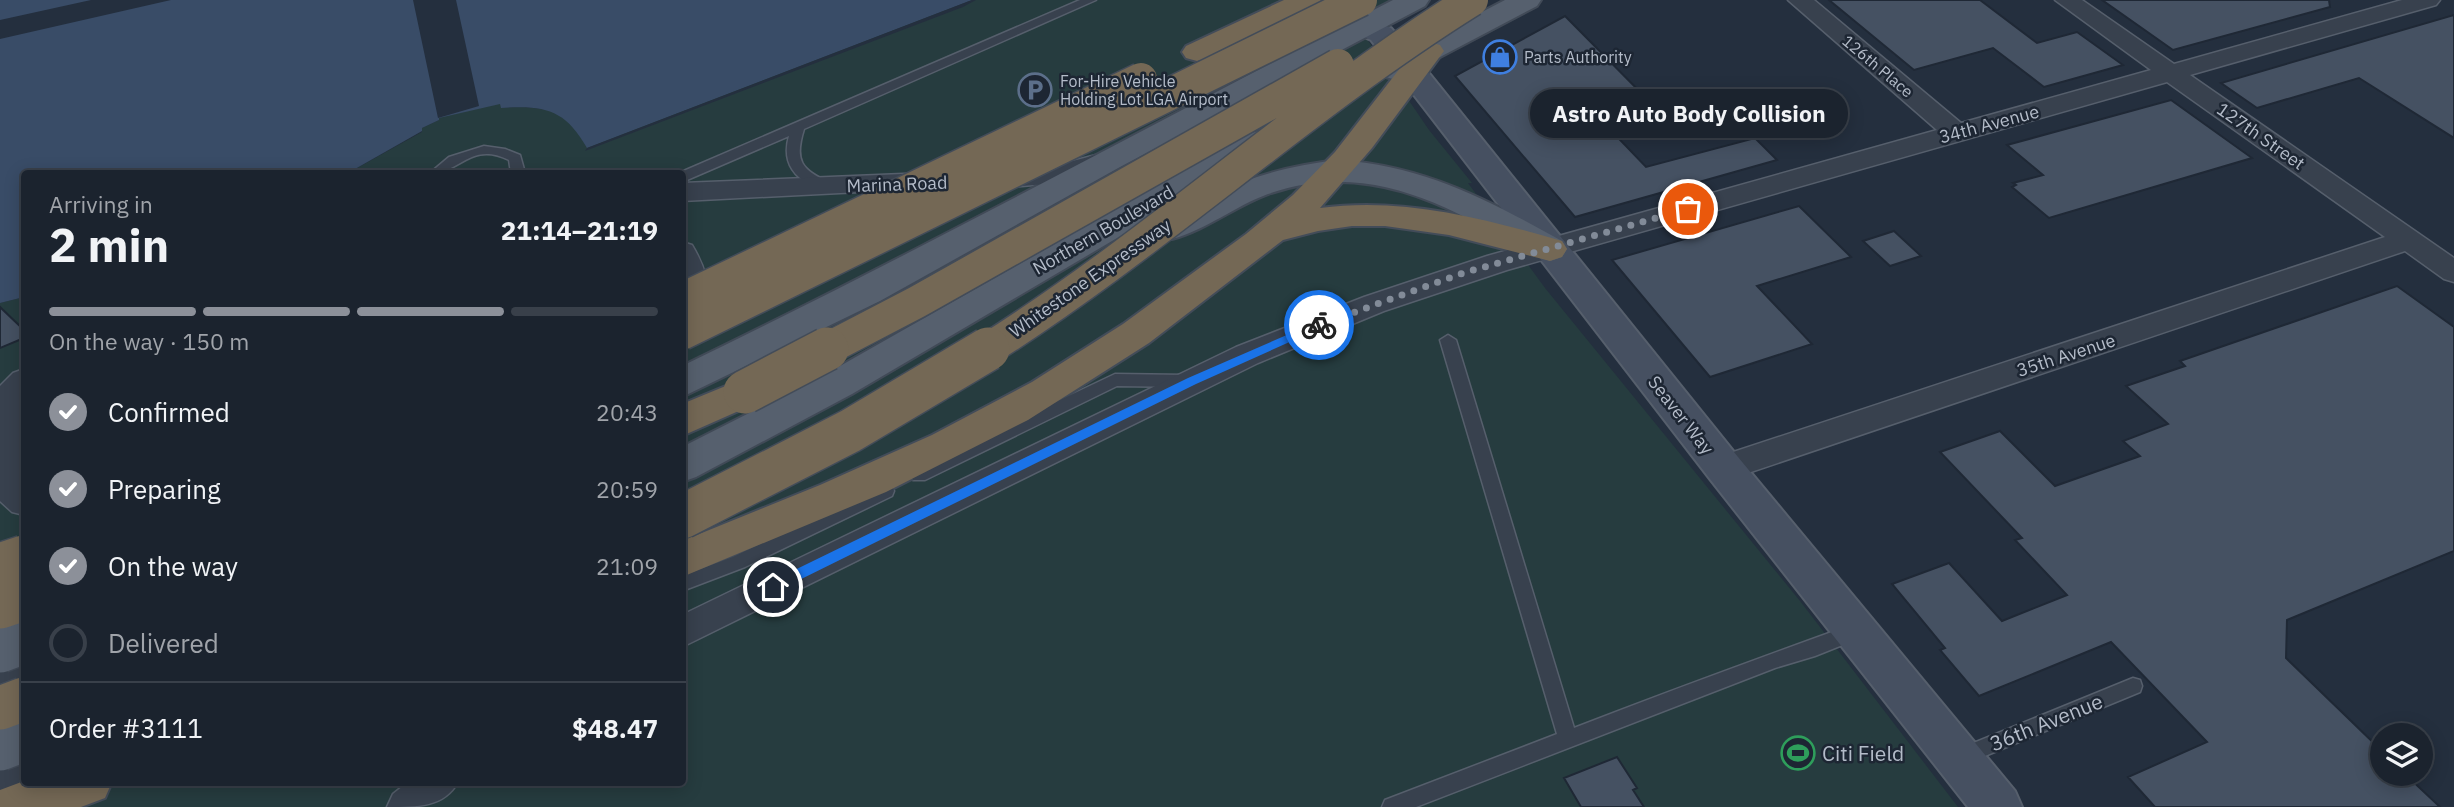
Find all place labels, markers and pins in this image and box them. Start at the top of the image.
shop icon: Parts Authority [1481,38,1519,76]
place label: Parts Authority [1524,47,1632,67]
parking icon: For-Hire Vehicle Holding Lot LGA Airport [1016,71,1054,109]
place label: For-Hire Vehicle Holding Lot LGA Airport [1060,71,1228,109]
callout: Astro Auto Body Collision [1529,90,1847,139]
pin [1658,179,1718,239]
pin [743,557,803,617]
sports icon: Citi Field [1779,734,1817,772]
place label: Citi Field [1822,739,1904,767]

